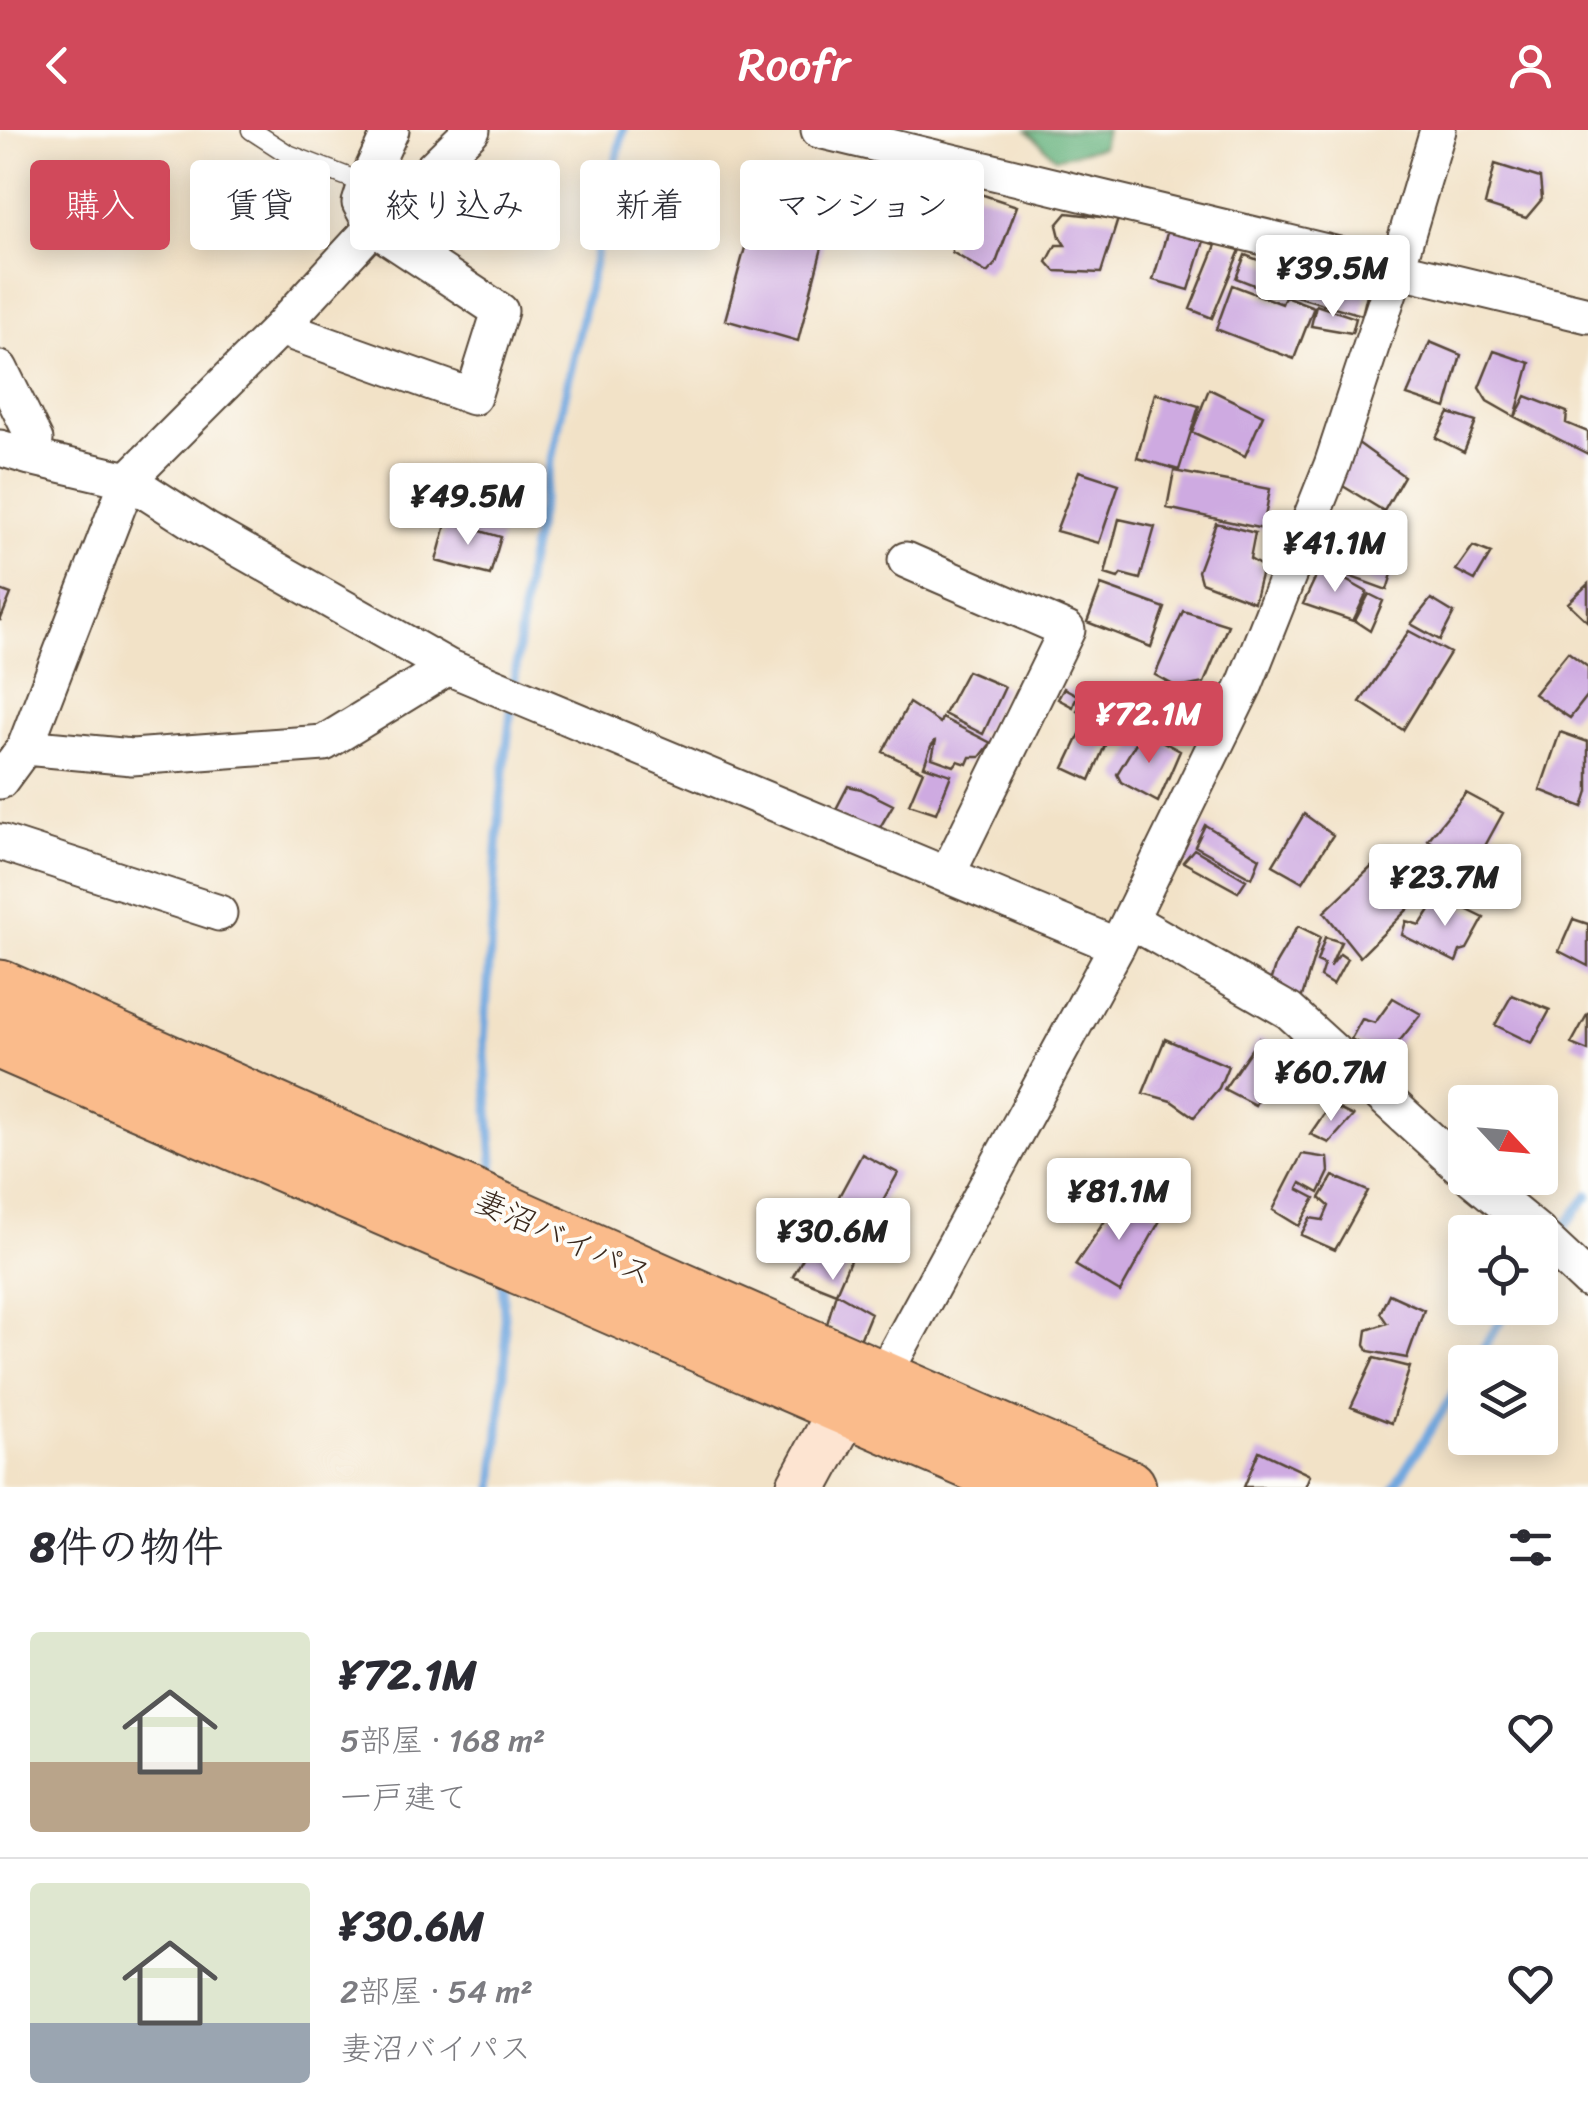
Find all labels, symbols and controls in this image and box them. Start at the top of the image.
text: Roofr [738,25,850,105]
icon: back [30,38,85,93]
icon: person [1503,38,1558,93]
chip: 購入 [30,160,170,250]
chip: 賃貸 [190,160,330,250]
chip: 絞り込み [350,160,560,250]
chip: 新着 [580,160,720,250]
chip: マンション [740,160,984,250]
pin: ¥39.5M [1252,235,1414,320]
text: ¥39.5M [1278,239,1388,296]
pin: ¥49.5M [387,463,549,548]
text: ¥49.5M [412,467,524,524]
pin: ¥41.1M [1254,510,1416,595]
text: ¥41.1M [1285,514,1386,571]
pin: ¥72.1M [1068,681,1230,766]
text: ¥72.1M [1097,685,1201,742]
pin: ¥23.7M [1364,844,1526,929]
text: ¥23.7M [1391,848,1499,905]
pin: ¥60.7M [1250,1039,1412,1124]
text: ¥60.7M [1276,1043,1386,1100]
north arrow [1448,1085,1558,1195]
map controls [1448,1085,1558,1455]
pin: ¥81.1M [1038,1158,1200,1243]
text: ¥81.1M [1069,1162,1169,1219]
street label: 妻沼バイパス [465,1173,663,1302]
pin: ¥30.6M [752,1198,914,1283]
text: ¥30.6M [778,1202,888,1259]
button: locate [1448,1215,1558,1325]
button: layers [1448,1345,1558,1455]
text: 8件の物件 [30,1510,223,1584]
icon: filters [1503,1520,1558,1575]
text: ¥72.1M [340,1638,477,1712]
icon: home [110,1672,230,1792]
icon: heart [1503,1705,1558,1760]
text: 5部屋 · 168 m² [340,1712,545,1769]
text: 一戸建て [340,1769,468,1826]
text: ¥30.6M [340,1889,484,1963]
icon: home [110,1923,230,2043]
icon: heart [1503,1956,1558,2011]
text: 2部屋 · 54 m² [340,1963,533,2020]
text: 妻沼バイパス [340,2020,531,2077]

